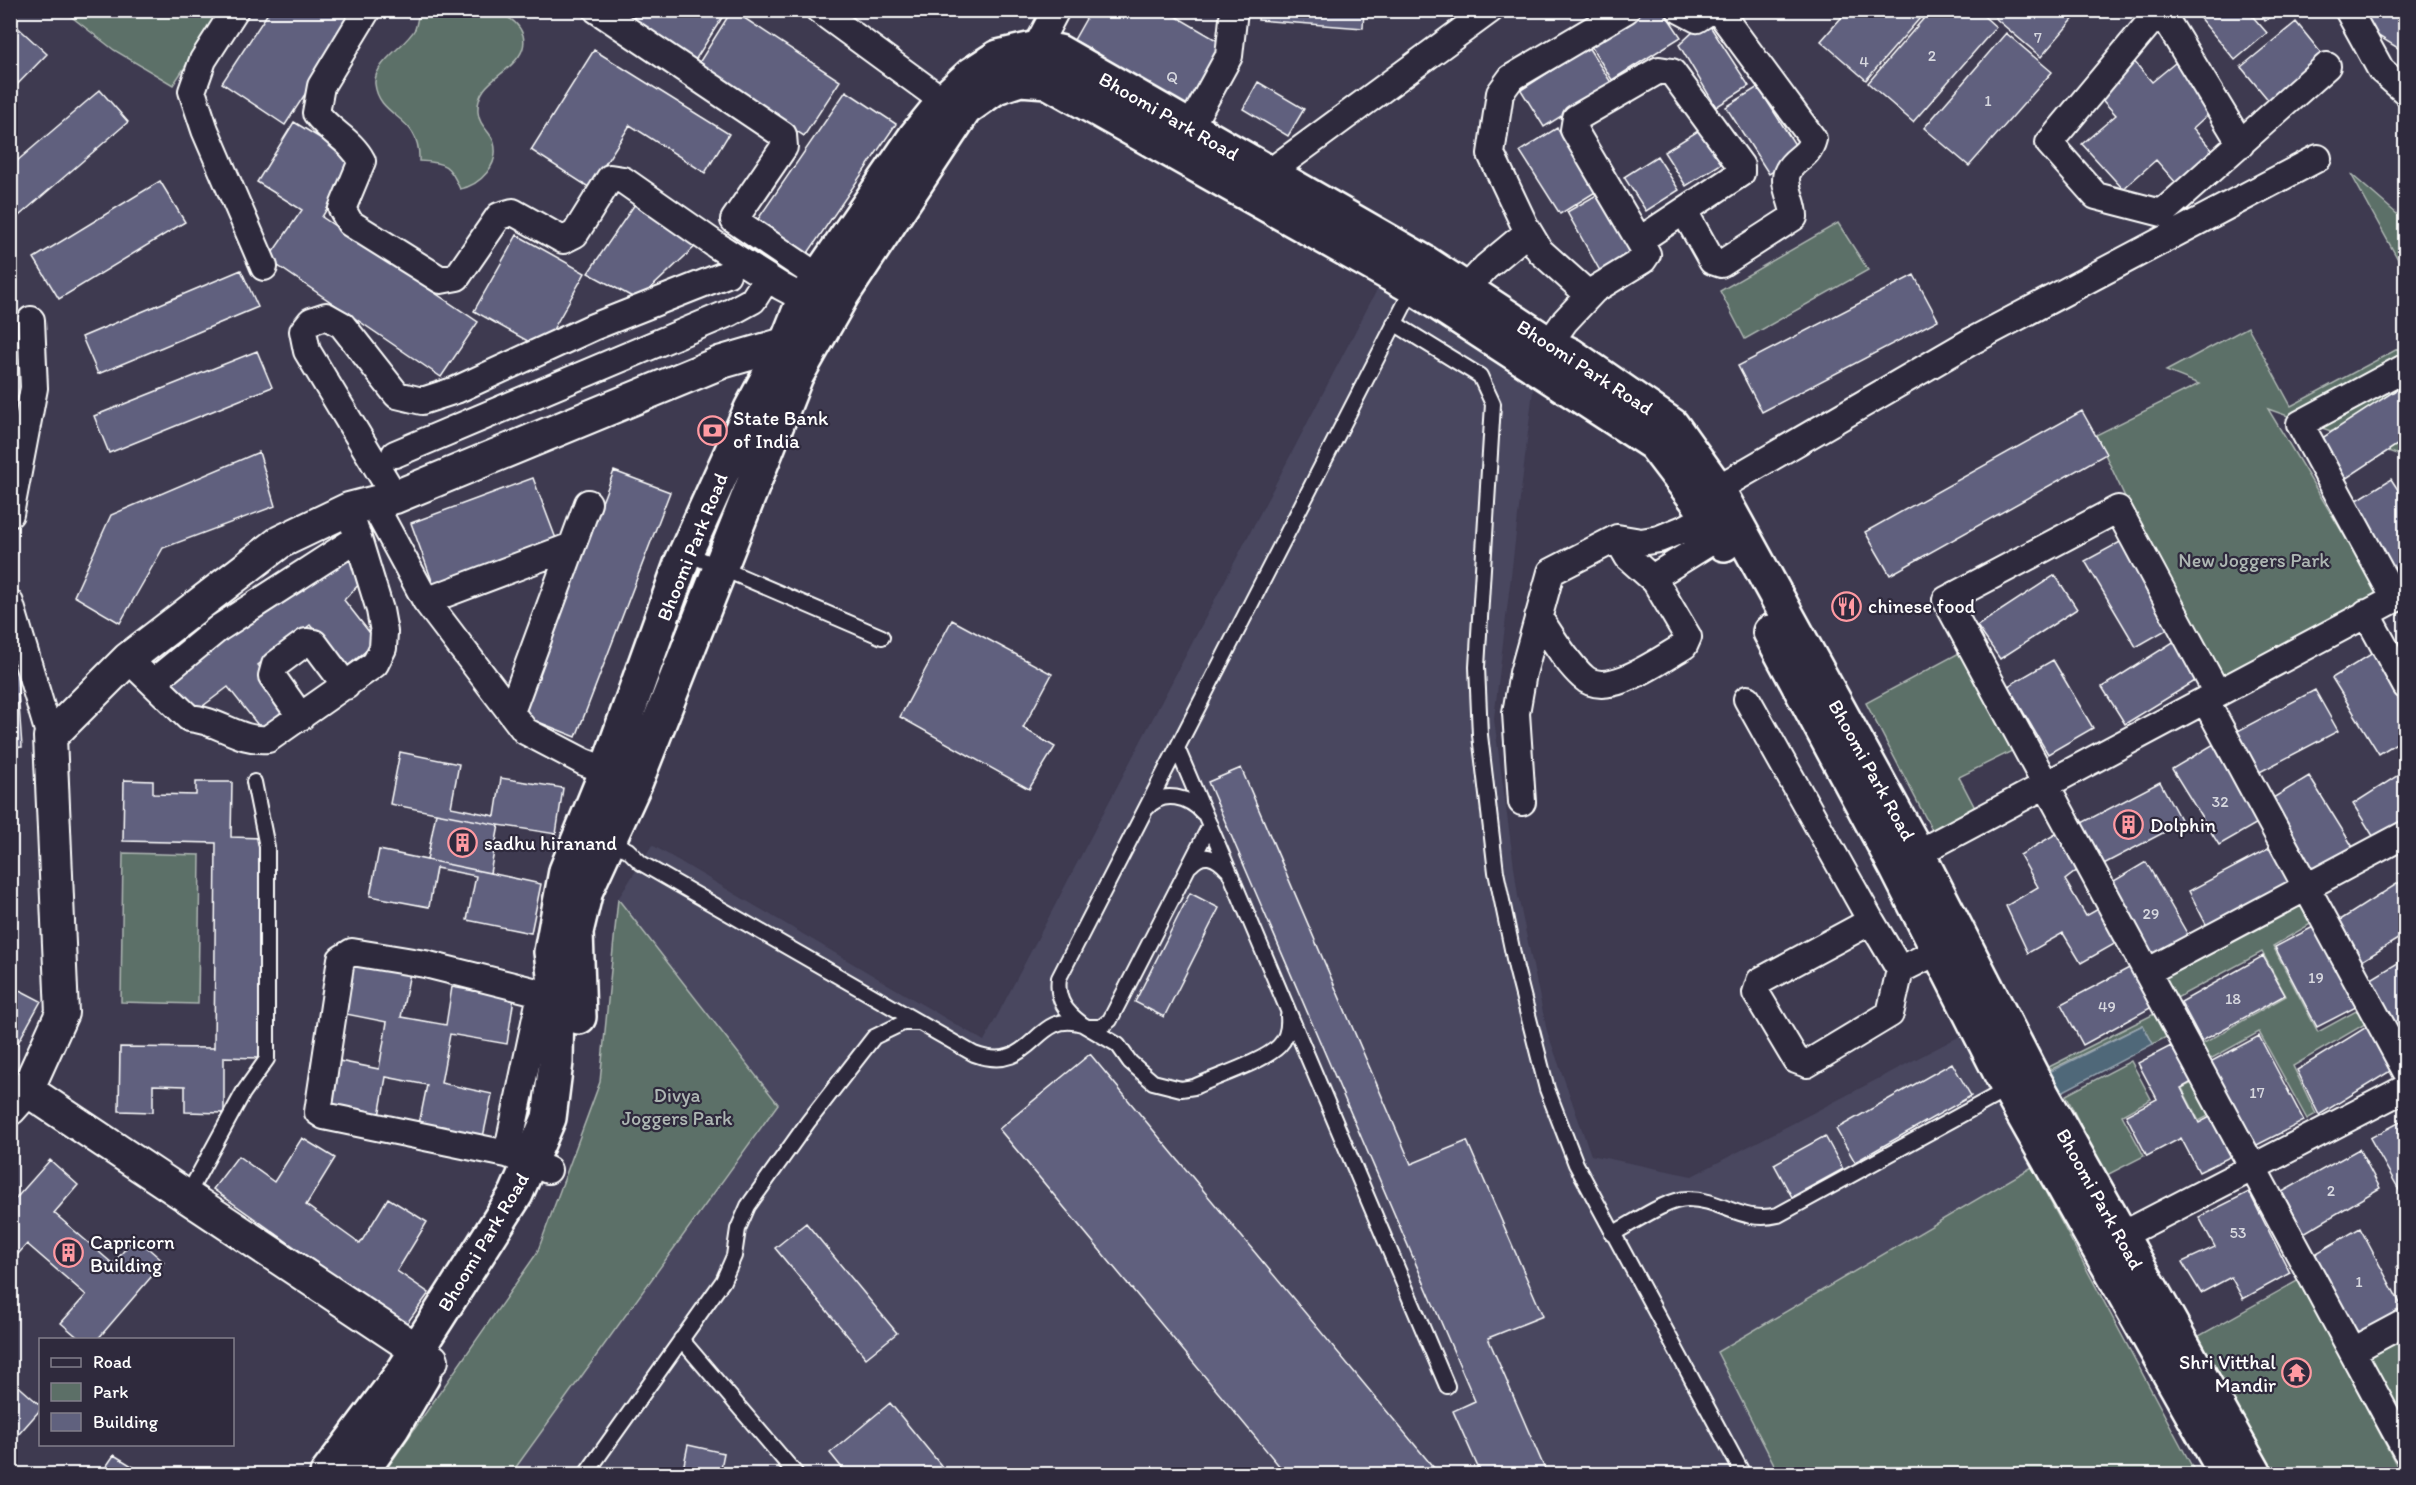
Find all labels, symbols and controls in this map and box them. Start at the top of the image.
house number: 7 [2034,28,2042,47]
house number: 2 [1928,46,1937,65]
house number: 4 [1859,52,1869,71]
street label: Bhoomi Park Road [1095,66,1243,166]
house number: Q [1166,67,1178,86]
house number: 1 [1984,91,1992,110]
street label: Bhoomi Park Road [1512,314,1658,420]
place label: State Bank of India [733,406,829,453]
bank icon: State Bank of India [696,414,728,446]
street label: Bhoomi Park Road [651,469,733,624]
park label: New Joggers Park [2178,548,2330,572]
restaurant icon: chinese food [1831,590,1863,622]
place label: chinese food [1868,594,1976,618]
street label: Bhoomi Park Road [1823,695,1921,845]
house number: 32 [2211,792,2229,811]
building icon: Dolphin [2113,809,2145,841]
place label: Dolphin [2150,813,2216,837]
building icon: sadhu hiranand [447,827,479,859]
place label: sadhu hiranand [484,831,617,855]
house number: 29 [2143,904,2159,923]
house number: 19 [2308,968,2324,987]
house number: 18 [2225,989,2241,1008]
house number: 49 [2098,997,2116,1016]
park label: Divya Joggers Park [622,1083,733,1130]
house number: 17 [2249,1083,2265,1102]
street label: Bhoomi Park Road [2051,1124,2149,1274]
street label: Bhoomi Park Road [432,1168,534,1316]
house number: 2 [2327,1181,2336,1200]
house number: 53 [2229,1223,2247,1242]
place label: Capricorn Building [90,1230,175,1277]
building icon: Capricorn Building [53,1237,85,1269]
house number: 1 [2355,1272,2363,1291]
legend [39,1338,234,1446]
place label: Shri Vitthal Mandir [2179,1350,2276,1397]
text: Road [93,1351,132,1373]
temple icon: Shri Vitthal Mandir [2281,1357,2313,1389]
text: Park [93,1381,128,1403]
text: Building [93,1411,159,1433]

